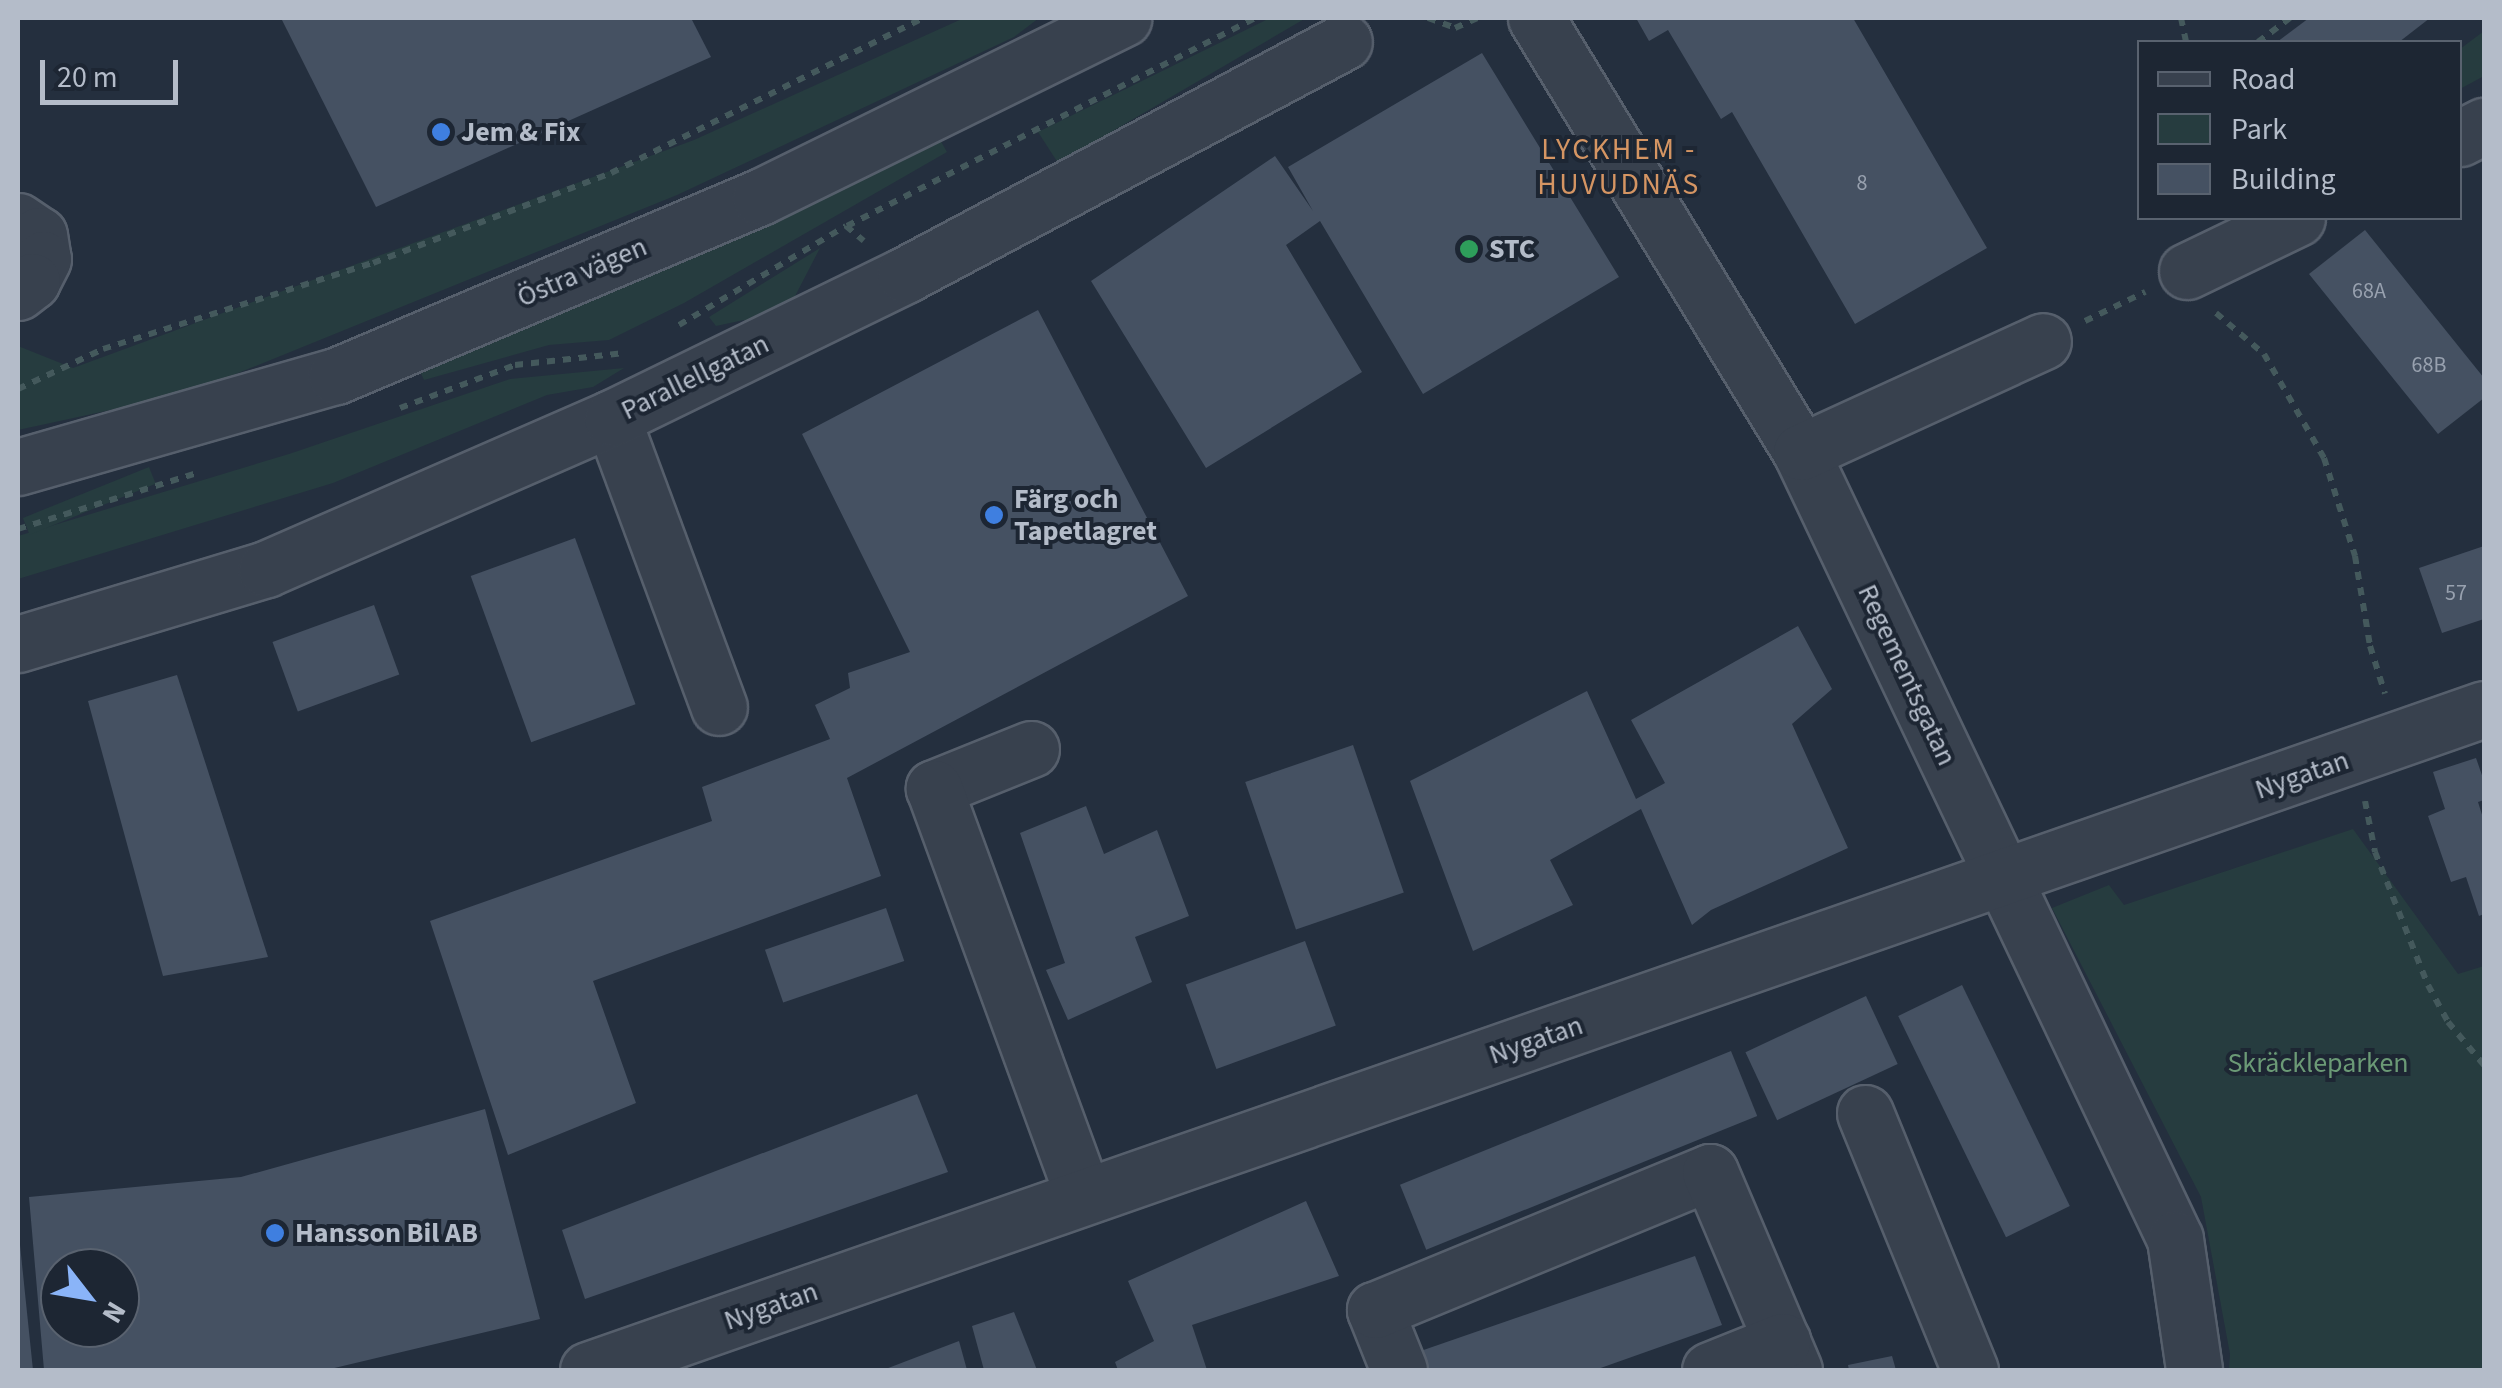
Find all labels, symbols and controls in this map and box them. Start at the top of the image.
scale bar [45,40,182,102]
legend [2137,40,2462,220]
text: 20 m [57,56,118,99]
text: Road [2231,58,2295,101]
text: Park [2231,108,2287,151]
place label: Jem & Fix [461,115,580,149]
marker: Jem & Fix [430,121,452,143]
district label: LYCKHEM - HUVUDNÄS [1537,132,1701,202]
text: Building [2231,158,2336,201]
house number: 8 [1857,171,1867,197]
street label: Östra vägen [512,230,652,314]
place label: STC [1489,232,1535,266]
marker: STC [1458,238,1480,260]
house number: 68A [2352,279,2386,305]
street label: Parallellgatan [616,327,774,427]
house number: 68B [2412,353,2446,379]
place label: Färg och Tapetlagret [1014,482,1157,548]
marker: Färg och Tapetlagret [983,504,1005,526]
street label: Regementsgatan [1850,579,1964,771]
house number: 57 [2445,581,2467,607]
street label: Nygatan [2251,743,2353,807]
street label: Nygatan [1485,1008,1587,1072]
park label: Skräckleparken [2227,1046,2409,1080]
place label: Hansson Bil AB [295,1216,478,1250]
marker: Hansson Bil AB [264,1222,286,1244]
north arrow [40,1248,140,1348]
street label: Nygatan [720,1274,822,1338]
text: N [92,1294,136,1331]

